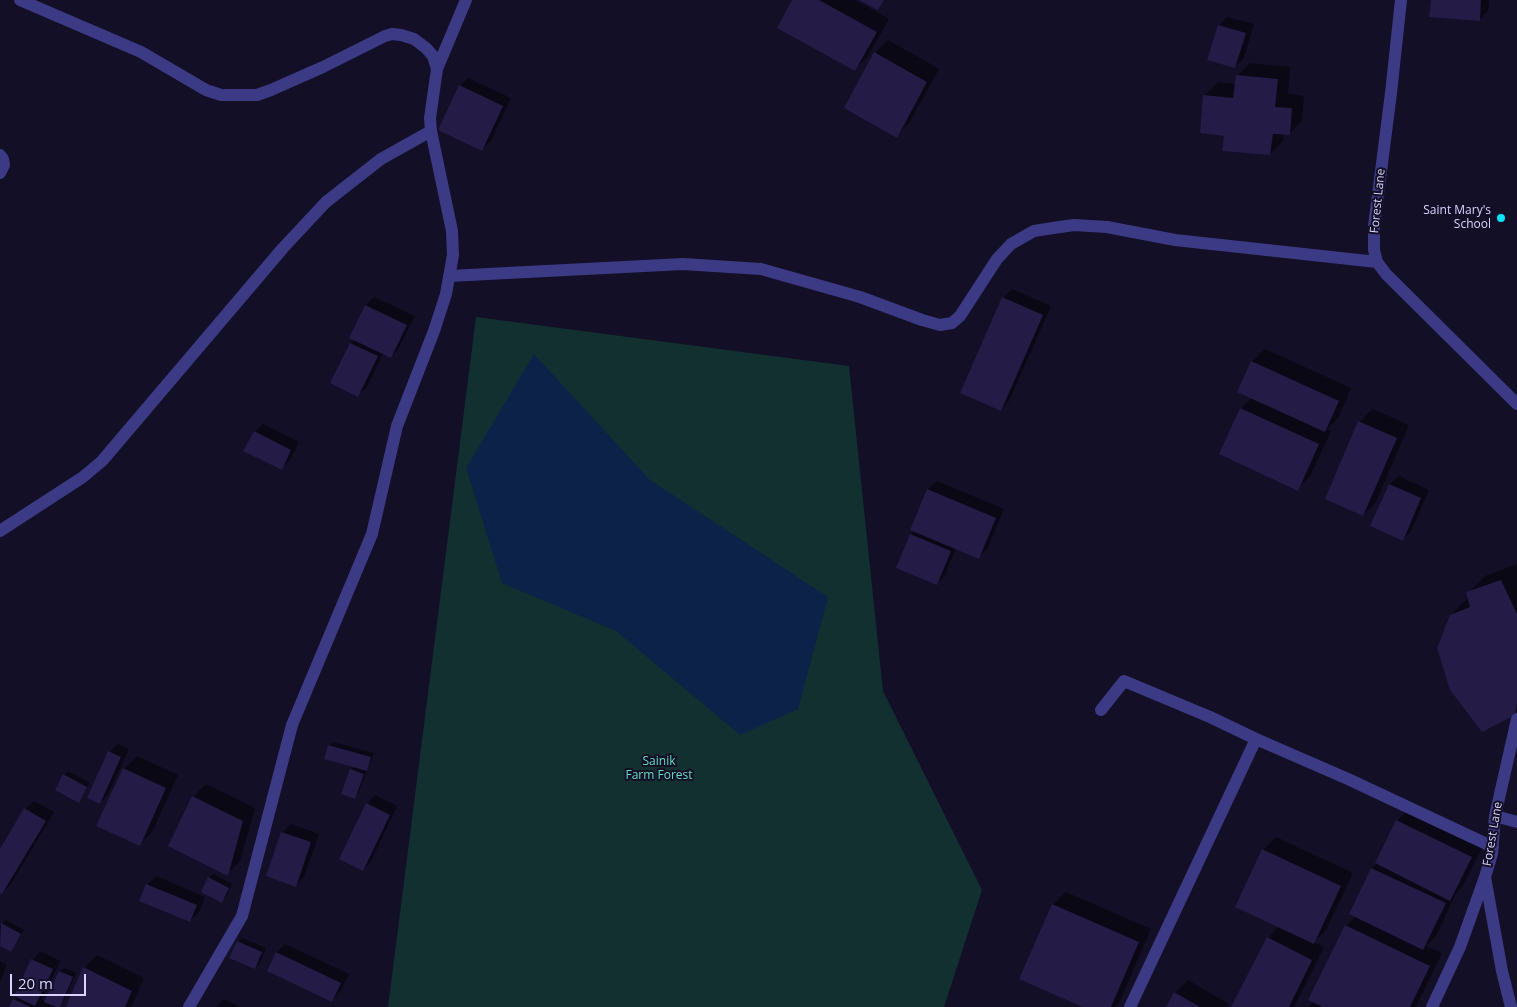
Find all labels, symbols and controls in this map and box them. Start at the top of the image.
street label: Forest Lane [1367,168,1389,234]
place label: Saint Mary's School [1423,204,1491,232]
marker: Saint Mary's School [1495,212,1507,224]
park label: Sainik Farm Forest [625,755,693,783]
street label: Forest Lane [1480,801,1506,867]
scale bar [12,964,89,996]
text: 20 m [18,973,53,993]

